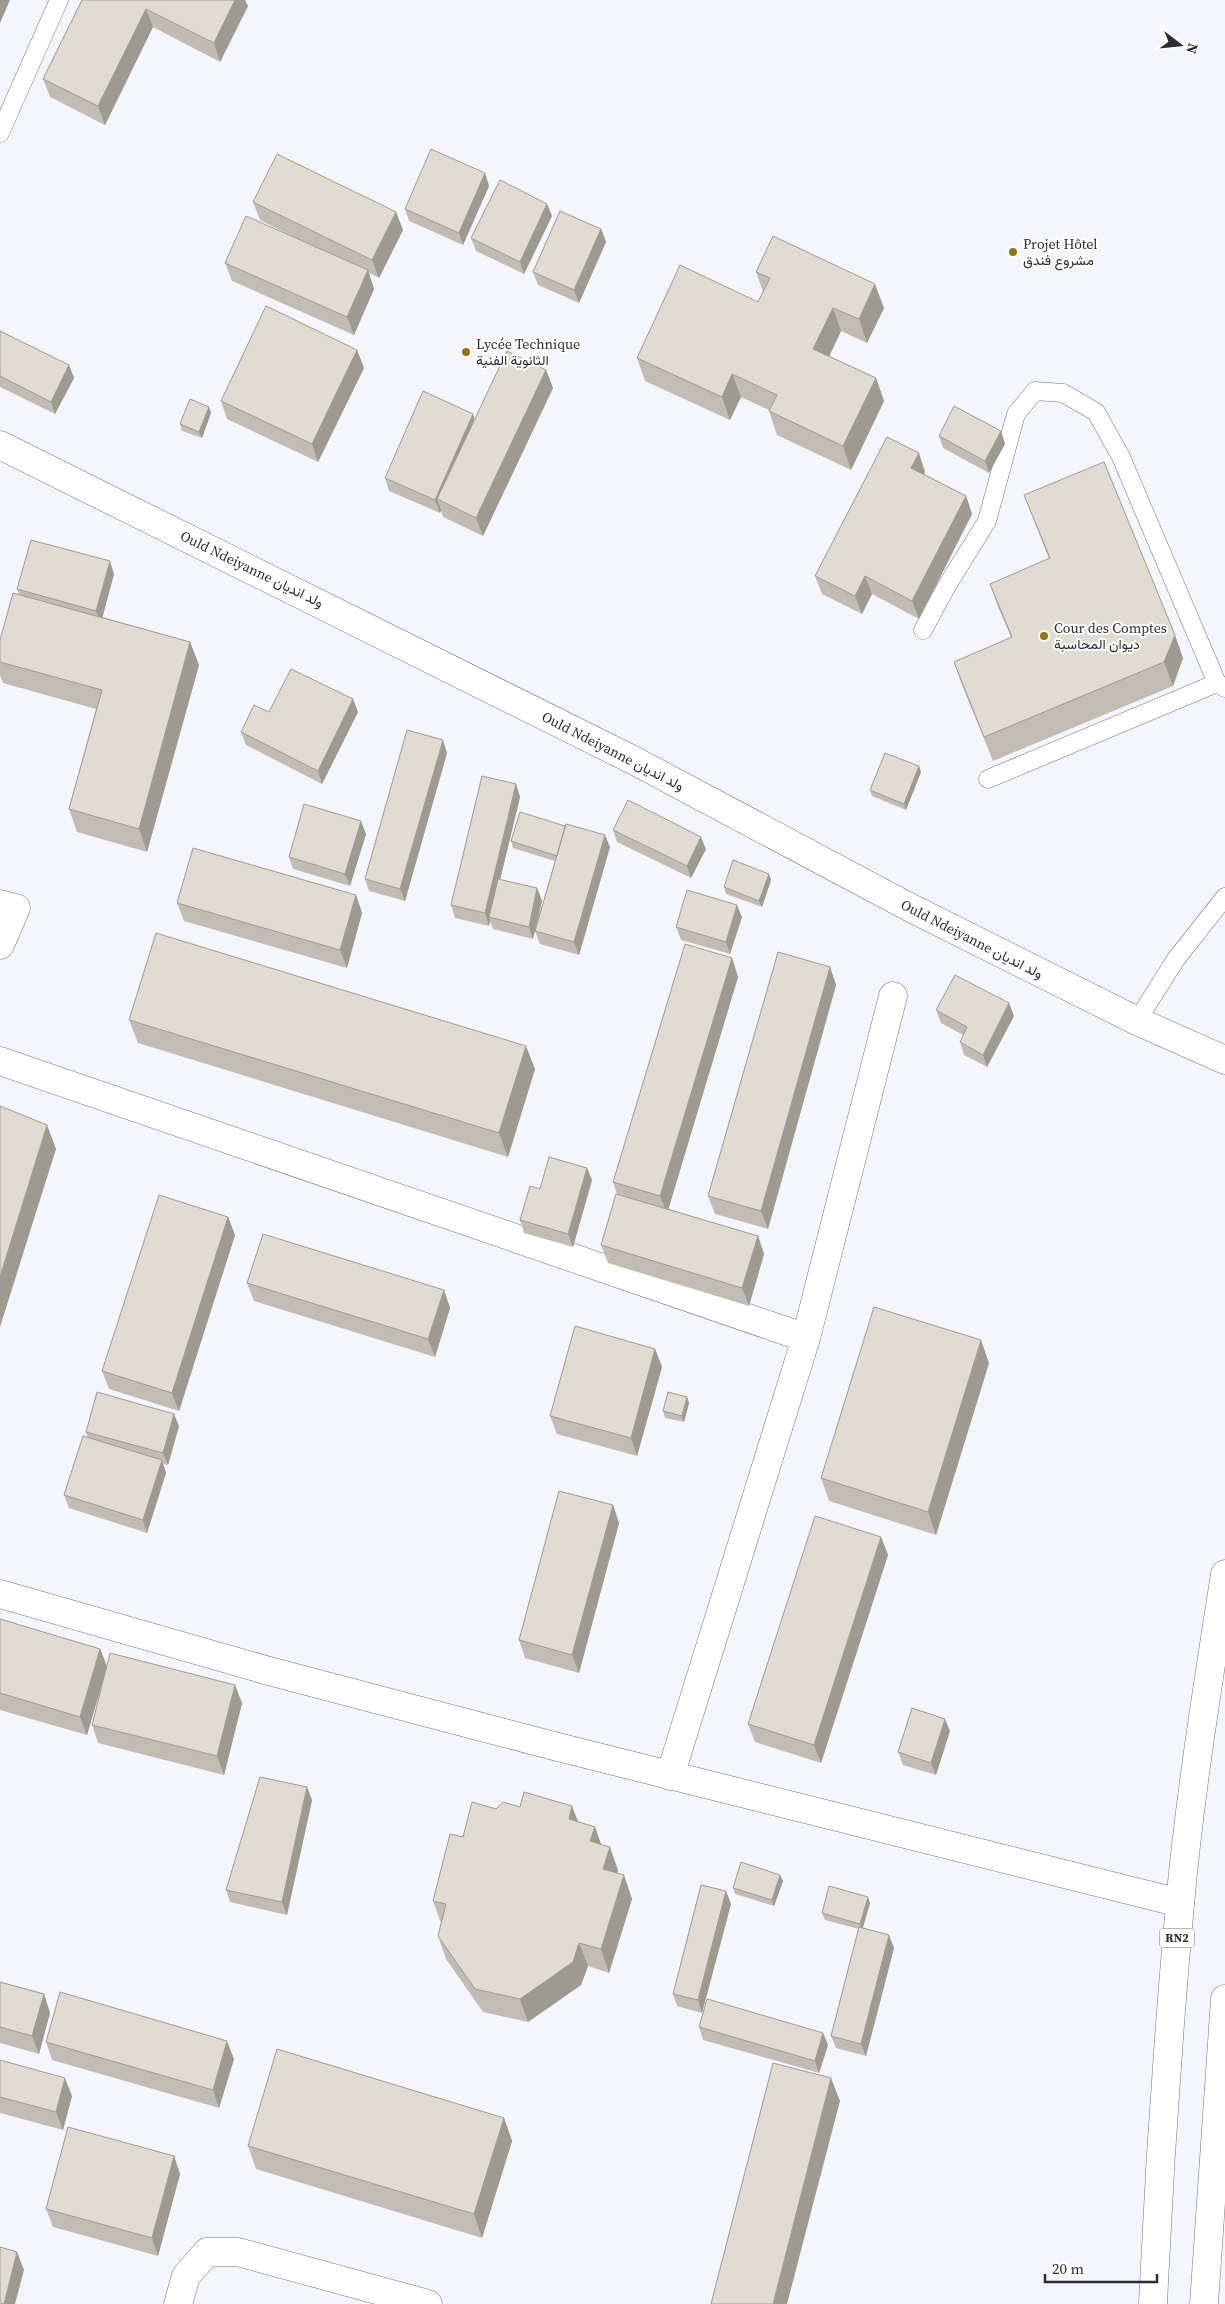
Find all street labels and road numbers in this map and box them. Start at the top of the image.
street label: Ould Ndeiyanne ولد انديان [177,526,327,612]
street label: Ould Ndeiyanne ولد انديان [538,706,688,796]
street label: Ould Ndeiyanne ولد انديان [897,894,1047,984]
road number: RN2 [1160,1929,1194,1948]

